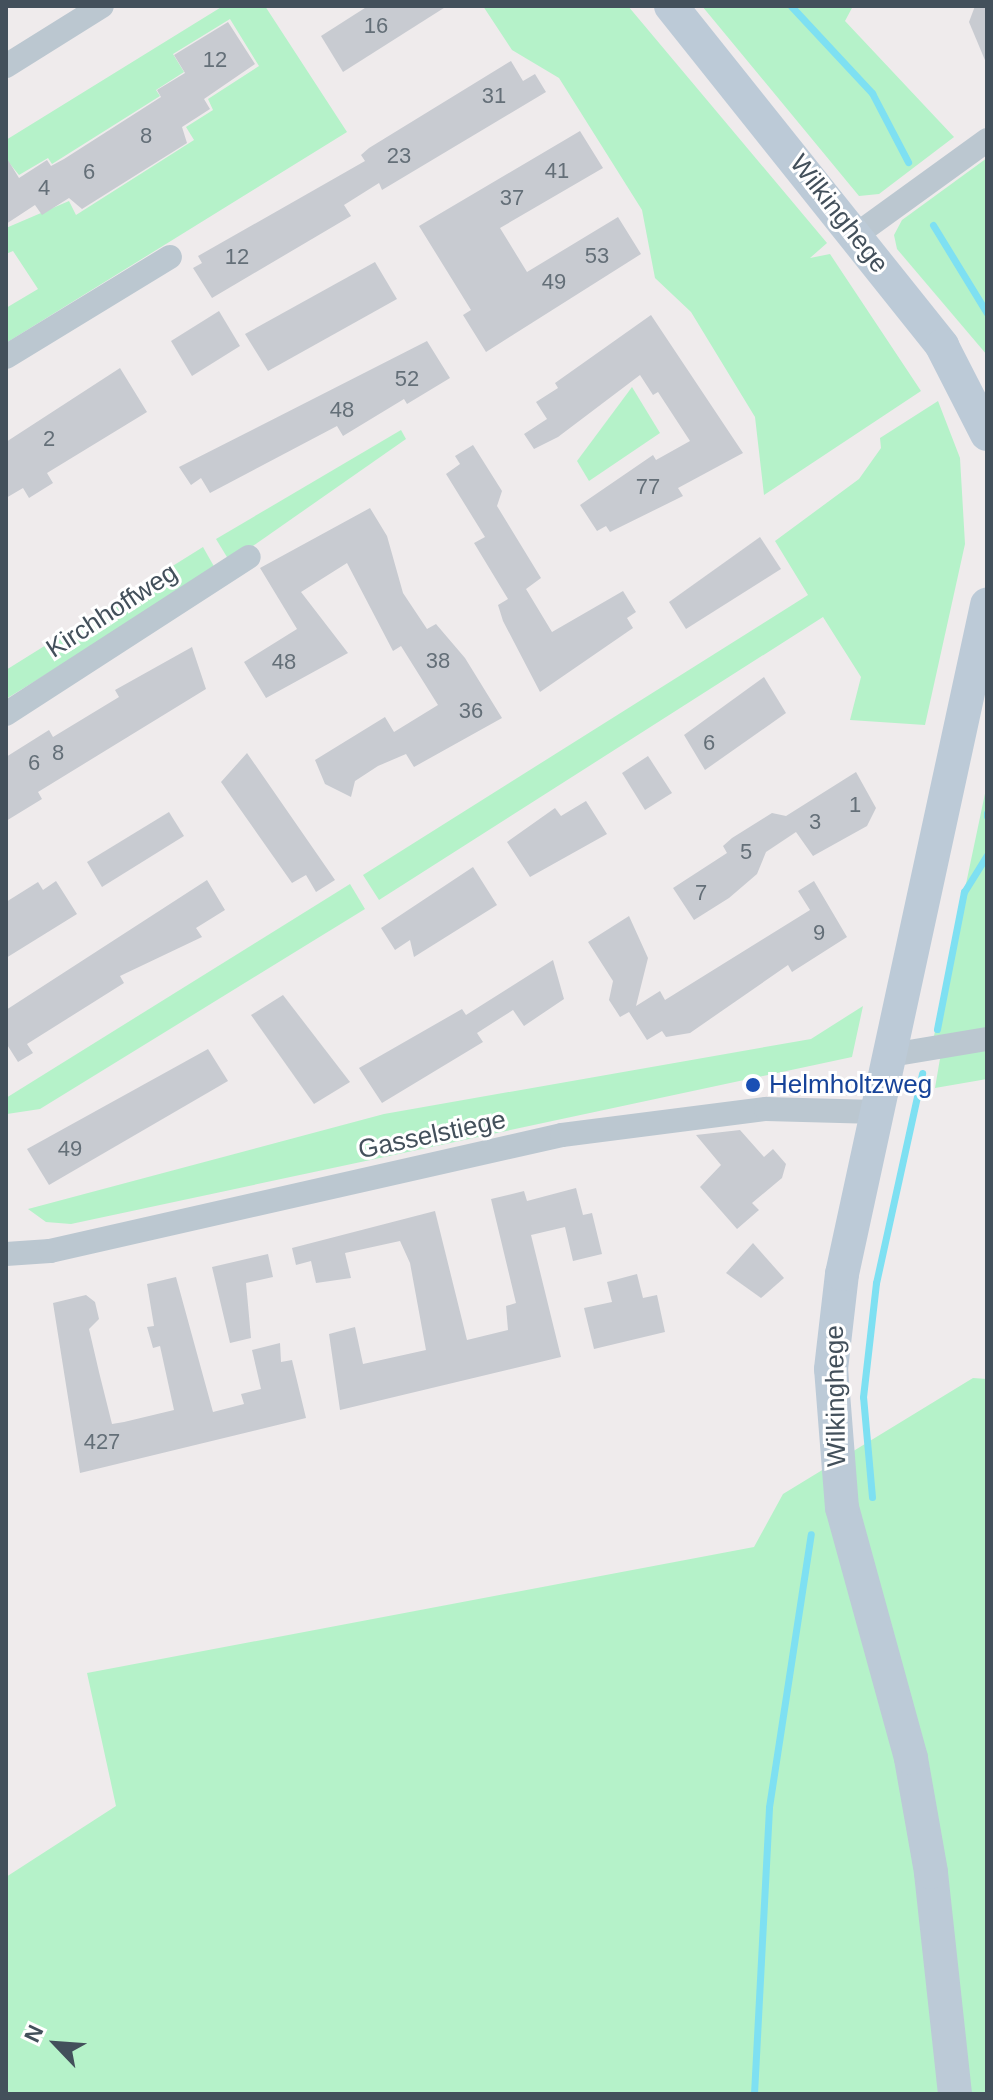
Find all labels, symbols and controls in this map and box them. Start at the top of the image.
house number: 16 [364,13,388,39]
house number: 12 [203,47,227,73]
house number: 31 [482,83,506,109]
house number: 8 [140,123,152,149]
house number: 23 [387,143,411,169]
street label: Wilkinghege [783,149,895,279]
house number: 41 [545,158,569,184]
house number: 6 [83,159,95,185]
house number: 4 [38,175,50,201]
house number: 37 [500,185,524,211]
house number: 53 [585,243,609,269]
house number: 12 [225,244,249,270]
house number: 49 [542,269,566,295]
house number: 52 [395,366,419,392]
house number: 48 [330,397,354,423]
house number: 2 [43,426,55,452]
house number: 77 [636,474,660,500]
street label: Kirchhoffweg [41,557,183,665]
house number: 38 [426,648,450,674]
house number: 48 [272,649,296,675]
house number: 36 [459,698,483,724]
house number: 6 [703,730,715,756]
house number: 8 [52,740,64,766]
house number: 6 [28,750,40,776]
house number: 1 [849,792,861,818]
house number: 3 [809,809,821,835]
house number: 5 [740,839,752,865]
house number: 7 [695,880,707,906]
house number: 9 [813,920,825,946]
place label: Helmholtzweg [769,1069,932,1101]
marker: Helmholtzweg [744,1076,762,1094]
street label: Gasselstiege [355,1104,509,1166]
house number: 49 [58,1136,82,1162]
street label: Wilkinghege [819,1325,853,1467]
house number: 427 [84,1429,120,1455]
north arrow [16,2004,96,2084]
text: N [19,2021,48,2046]

